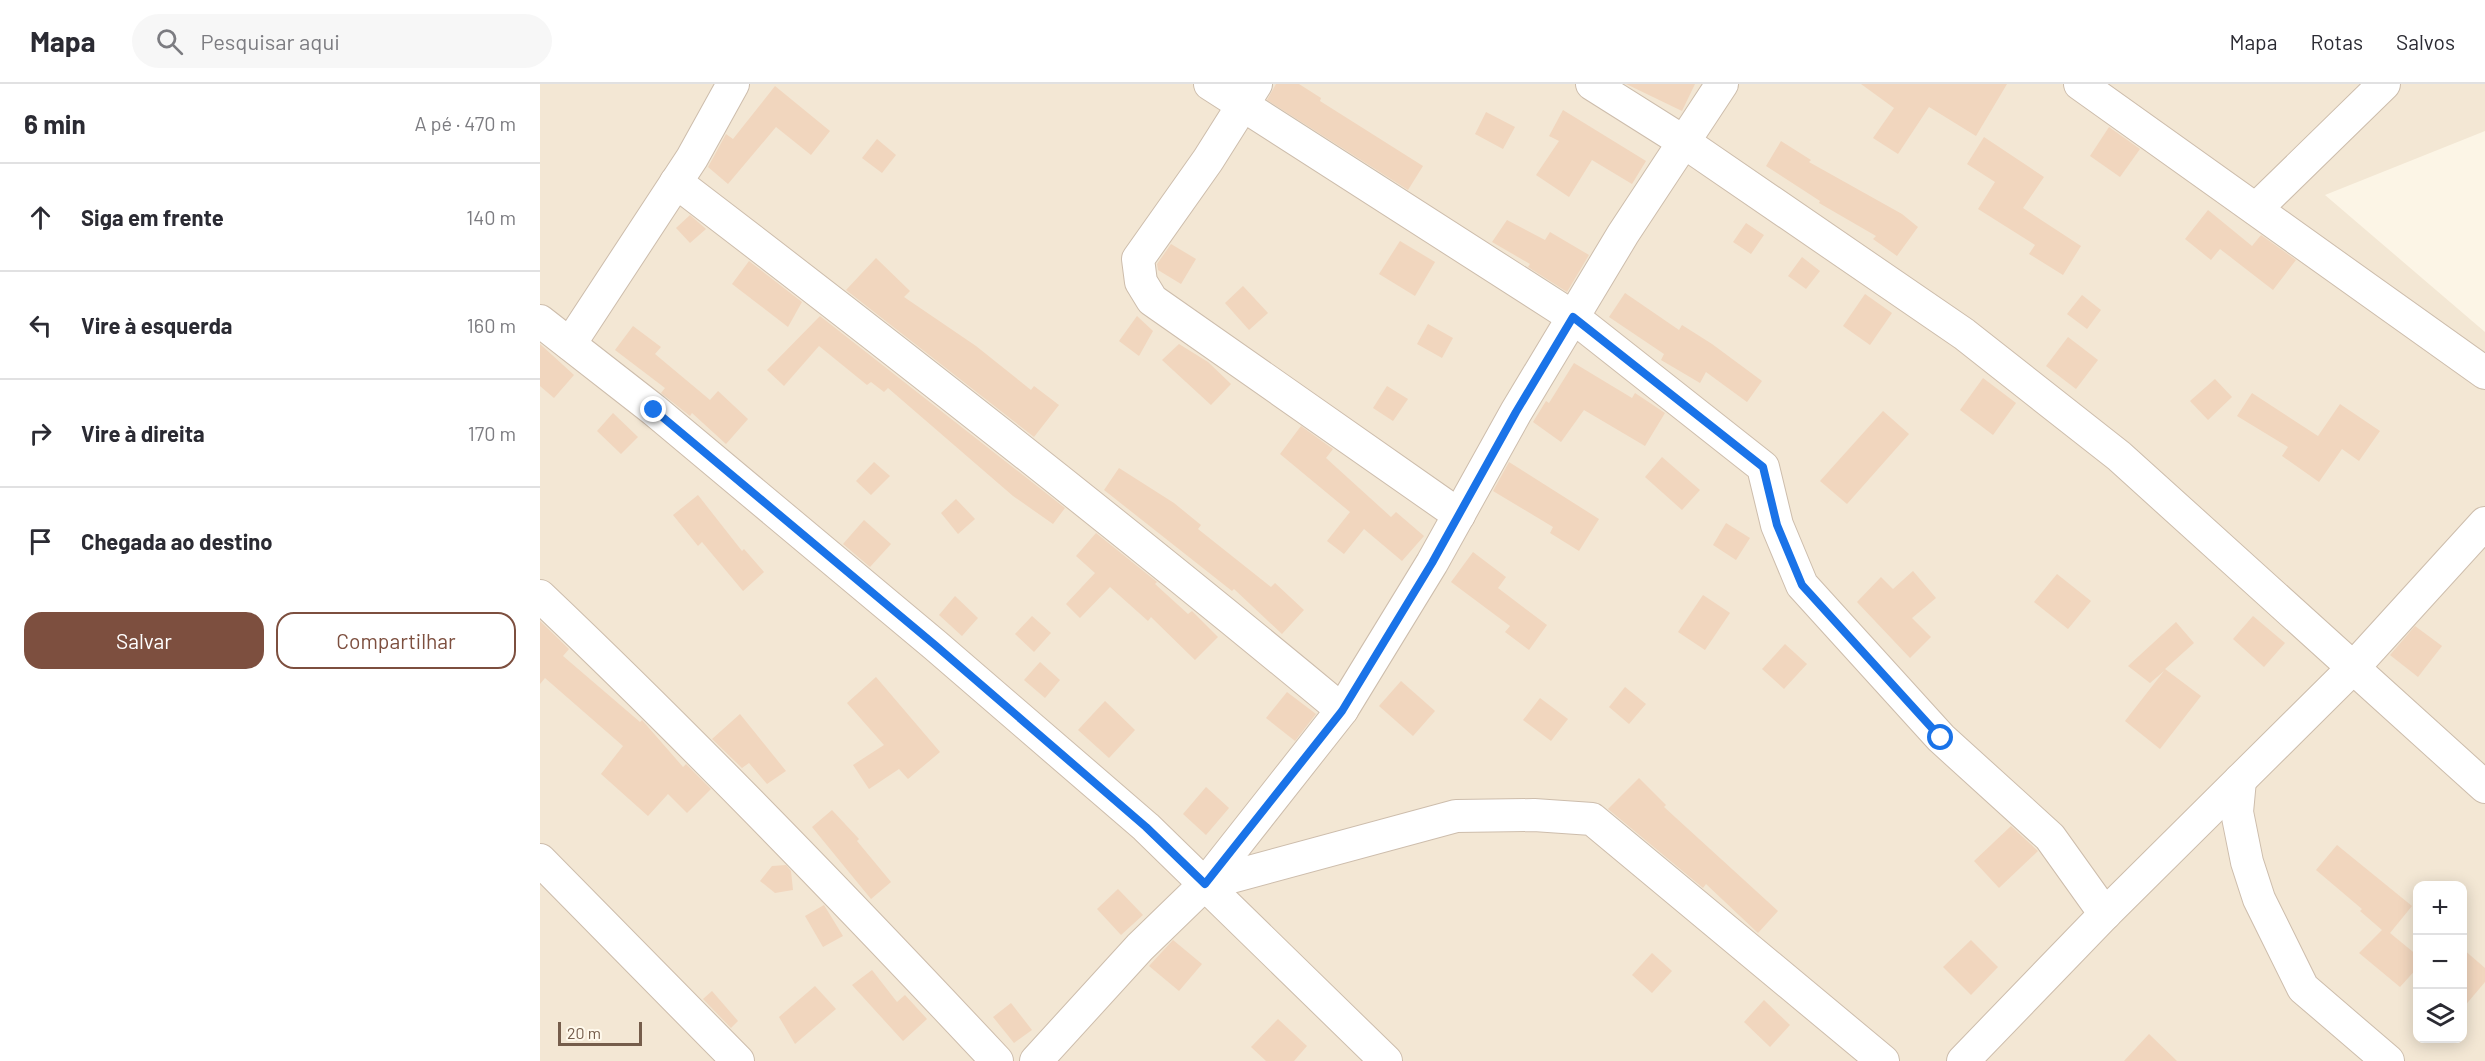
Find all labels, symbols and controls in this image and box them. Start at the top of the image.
search box [132,14,552,68]
text: Mapa [30,24,96,58]
icon: search [153,25,186,58]
text: Pesquisar aqui [201,28,340,54]
text: Mapa [2229,29,2277,54]
text: Rotas [2310,29,2363,54]
text: Salvos [2396,29,2455,54]
text: 6 min [24,108,86,139]
text: A pé · 470 m [414,111,516,135]
icon: ahead [24,201,57,234]
text: Siga em frente [81,204,224,230]
text: 140 m [466,205,516,229]
icon: left [24,309,57,342]
text: Vire à esquerda [81,312,232,338]
text: 160 m [467,313,516,337]
route end [640,396,666,422]
icon: right [24,417,57,450]
text: Vire à direita [81,420,205,446]
text: 170 m [468,421,516,445]
icon: arrive [24,525,57,558]
text: Chegada ao destino [81,528,272,554]
button: Salvar [24,612,264,669]
button: Compartilhar [276,612,516,669]
route start [1927,724,1953,750]
map controls [2413,881,2467,1043]
button: + [2413,881,2467,935]
button: − [2413,935,2467,989]
button: layers [2413,989,2467,1043]
scale bar [558,1019,642,1046]
text: 20 m [567,1023,601,1042]

